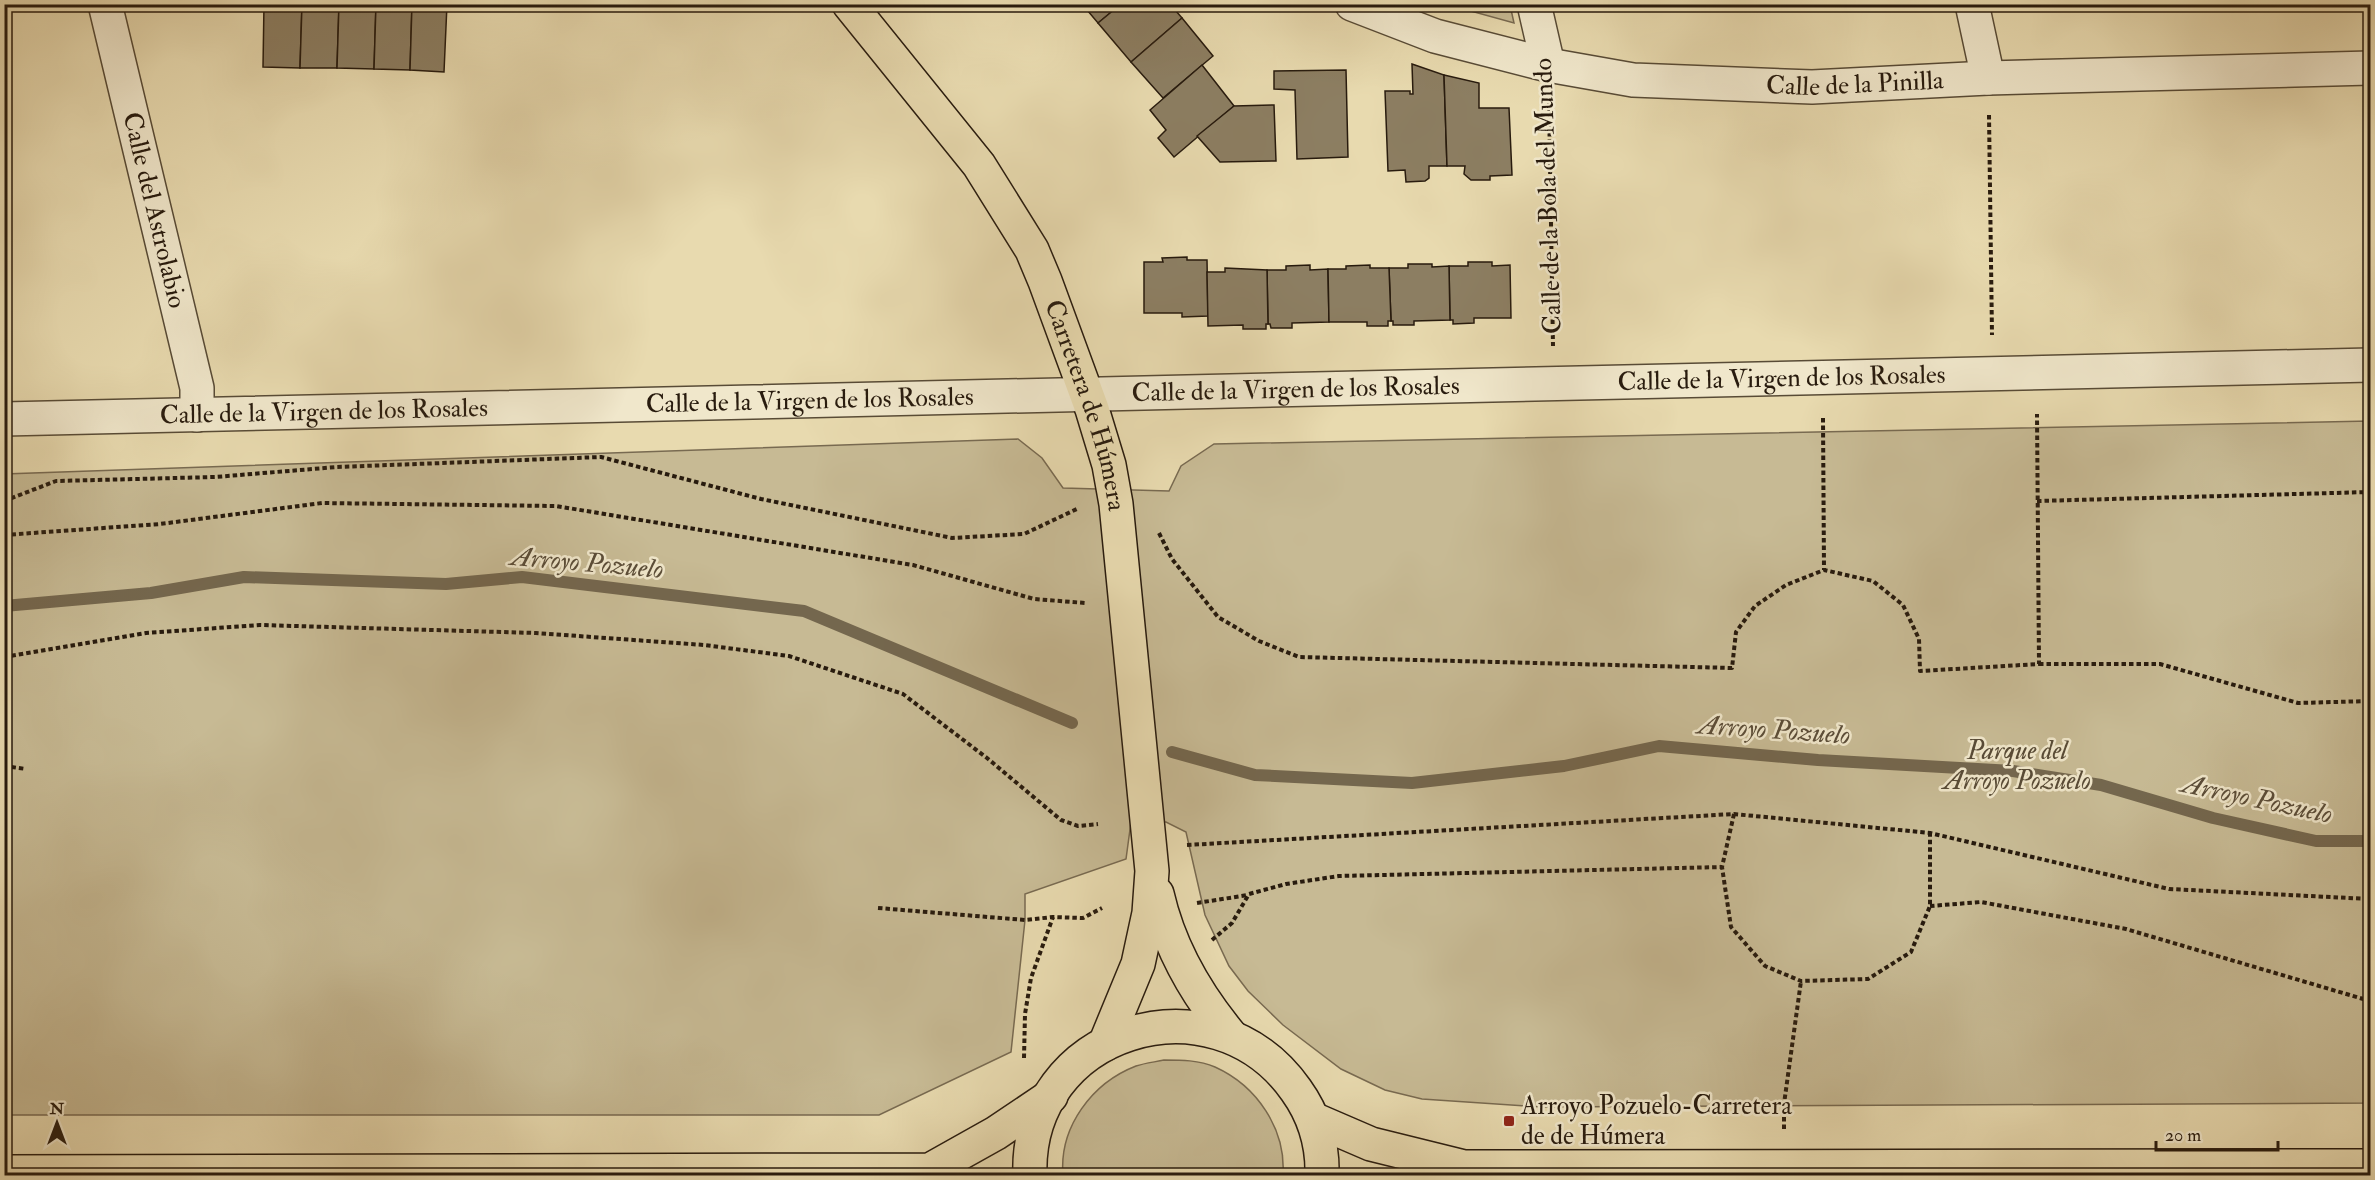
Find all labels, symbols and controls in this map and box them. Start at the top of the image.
street label: Calle de la Bola del Mundo [1527,58,1569,334]
street label: Calle de la Pinilla [1766,64,1945,103]
street label: Calle del Astrolabio [115,109,193,311]
street label: Carretera de Húmera [1037,295,1133,513]
street label: Calle de la Virgen de los Rosales [1617,359,1946,398]
street label: Calle de la Virgen de los Rosales [1131,370,1460,409]
street label: Calle de la Virgen de los Rosales [645,381,974,420]
street label: Calle de la Virgen de los Rosales [160,392,488,431]
water label: Arroyo Pozuelo [506,540,665,586]
water label: Arroyo Pozuelo [1694,708,1851,752]
park label: Parque del Arroyo Pozuelo [1940,735,2091,797]
water label: Arroyo Pozuelo [2176,766,2335,831]
place label: Arroyo Pozuelo-Carretera de de Húmera [1520,1090,1792,1152]
north arrow [27,1093,87,1153]
text: N [49,1099,65,1119]
marker: Arroyo Pozuelo-Carretera de de Húmera [1502,1114,1516,1128]
scale bar [2156,1114,2278,1152]
text: 20 m [2165,1124,2201,1147]

